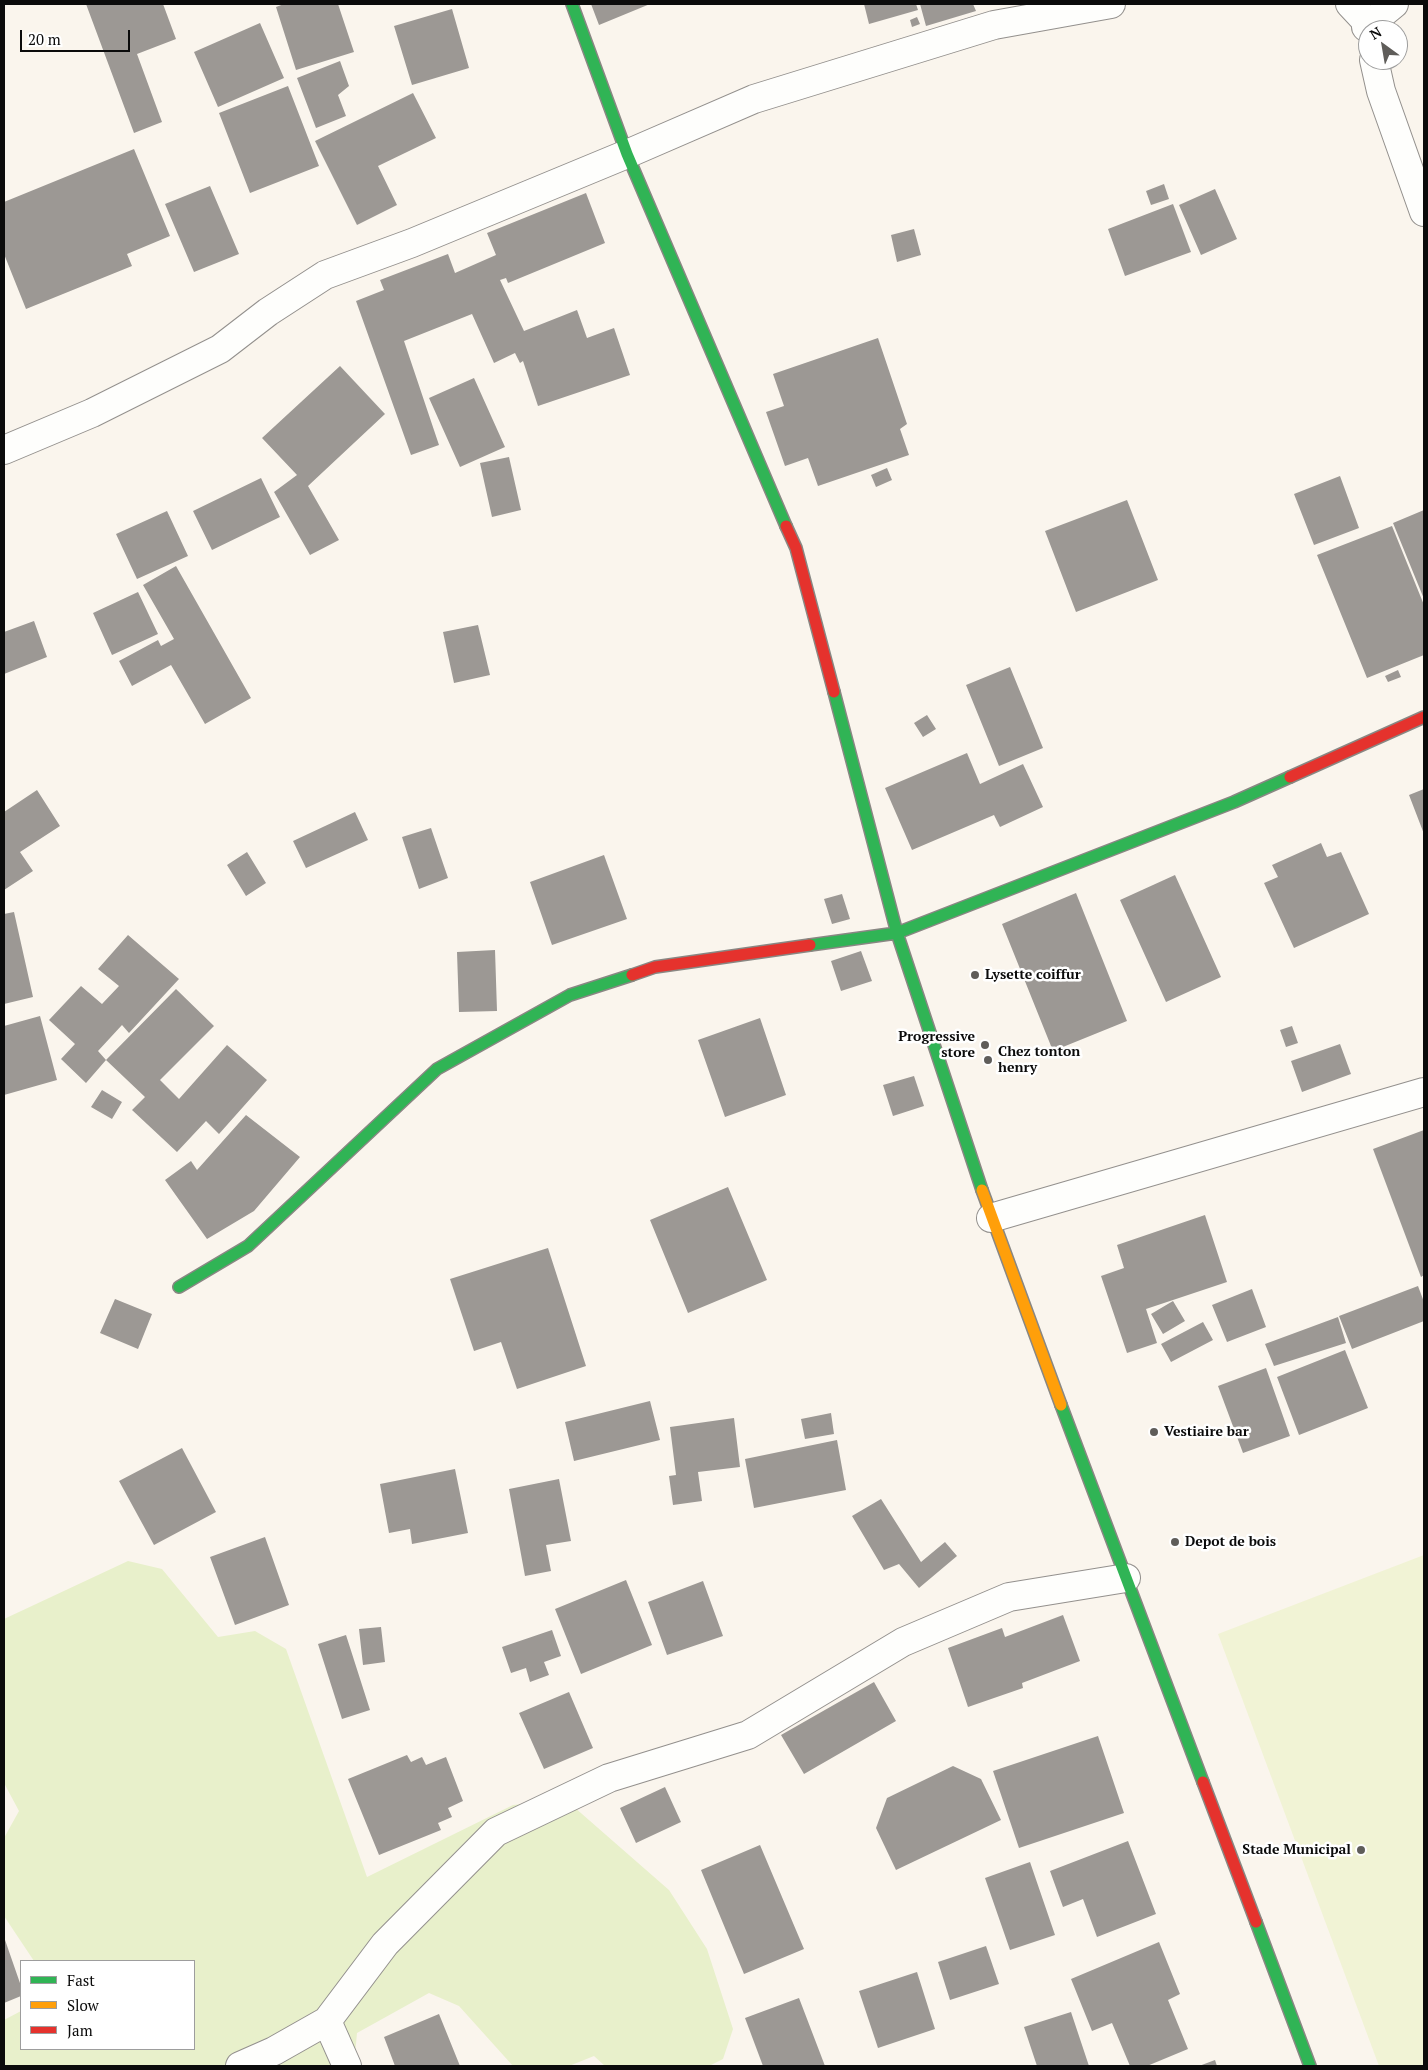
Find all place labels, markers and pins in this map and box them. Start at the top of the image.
place label: Lysette coiffur [985,967,1081,983]
marker: Lysette coiffur [969,969,981,981]
place label: Progressive store [898,1029,975,1062]
marker: Progressive store [979,1039,991,1051]
place label: Chez tonton henry [998,1044,1080,1076]
marker: Chez tonton henry [982,1054,994,1066]
place label: Vestiaire bar [1164,1424,1249,1440]
marker: Vestiaire bar [1148,1426,1160,1438]
place label: Depot de bois [1185,1534,1276,1550]
marker: Depot de bois [1169,1536,1181,1548]
place label: Stade Municipal [1242,1842,1351,1858]
marker: Stade Municipal [1355,1844,1367,1856]

